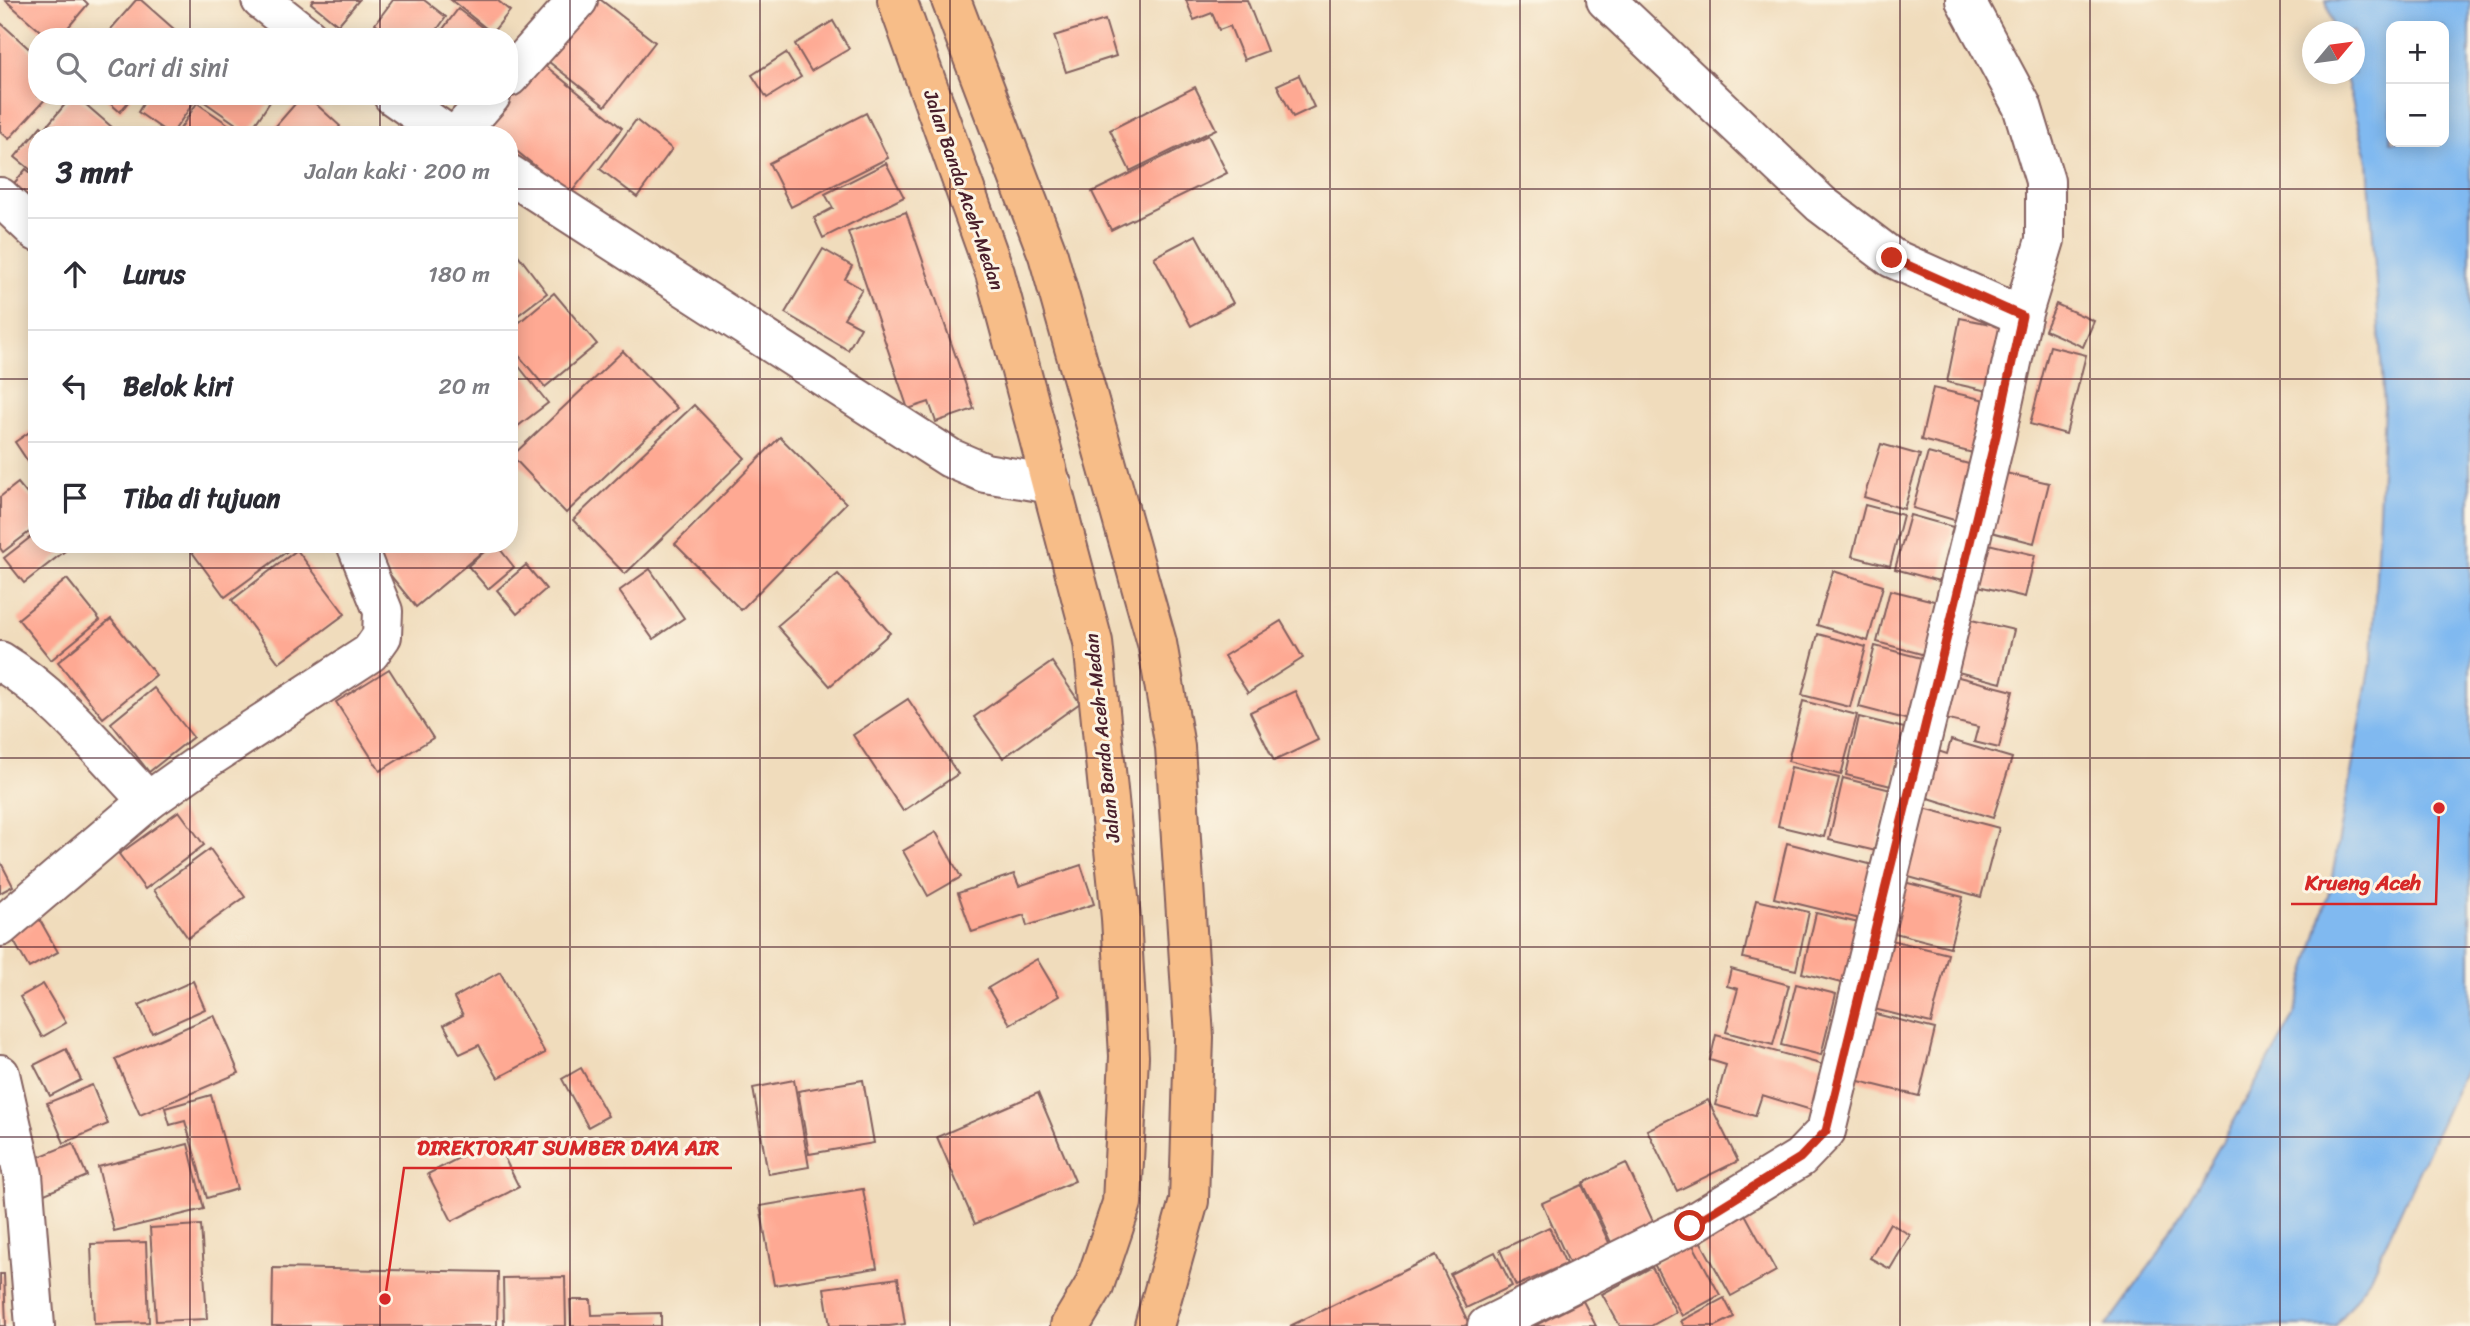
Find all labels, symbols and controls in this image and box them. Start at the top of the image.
north arrow [2302,21,2365,84]
map controls [2386,21,2449,147]
button: + [2386,21,2449,84]
search box [28,28,518,105]
text: Cari di sini [108,44,229,90]
icon: search [52,48,90,86]
street label: Jalan Banda Aceh-Medan [914,84,1014,295]
button: − [2386,84,2449,147]
text: 3 mnt [56,145,132,199]
text: Jalan kaki · 200 m [305,151,490,192]
route end [1876,242,1907,273]
text: Lurus [123,251,186,297]
text: 180 m [428,254,490,295]
icon: ahead [56,255,94,293]
text: Belok kiri [123,363,233,409]
text: 20 m [439,366,490,407]
icon: left [56,367,94,405]
text: Tiba di tujuan [123,475,280,521]
icon: arrive [56,479,94,517]
street label: Jalan Banda Aceh-Medan [1075,632,1129,845]
callout: Krueng Aceh [2291,862,2436,904]
text: Krueng Aceh [2304,864,2421,902]
callout: DIREKTORAT SUMBER DAYA AIR [404,1126,732,1168]
text: DIREKTORAT SUMBER DAYA AIR [417,1129,719,1167]
route start [1674,1210,1705,1241]

